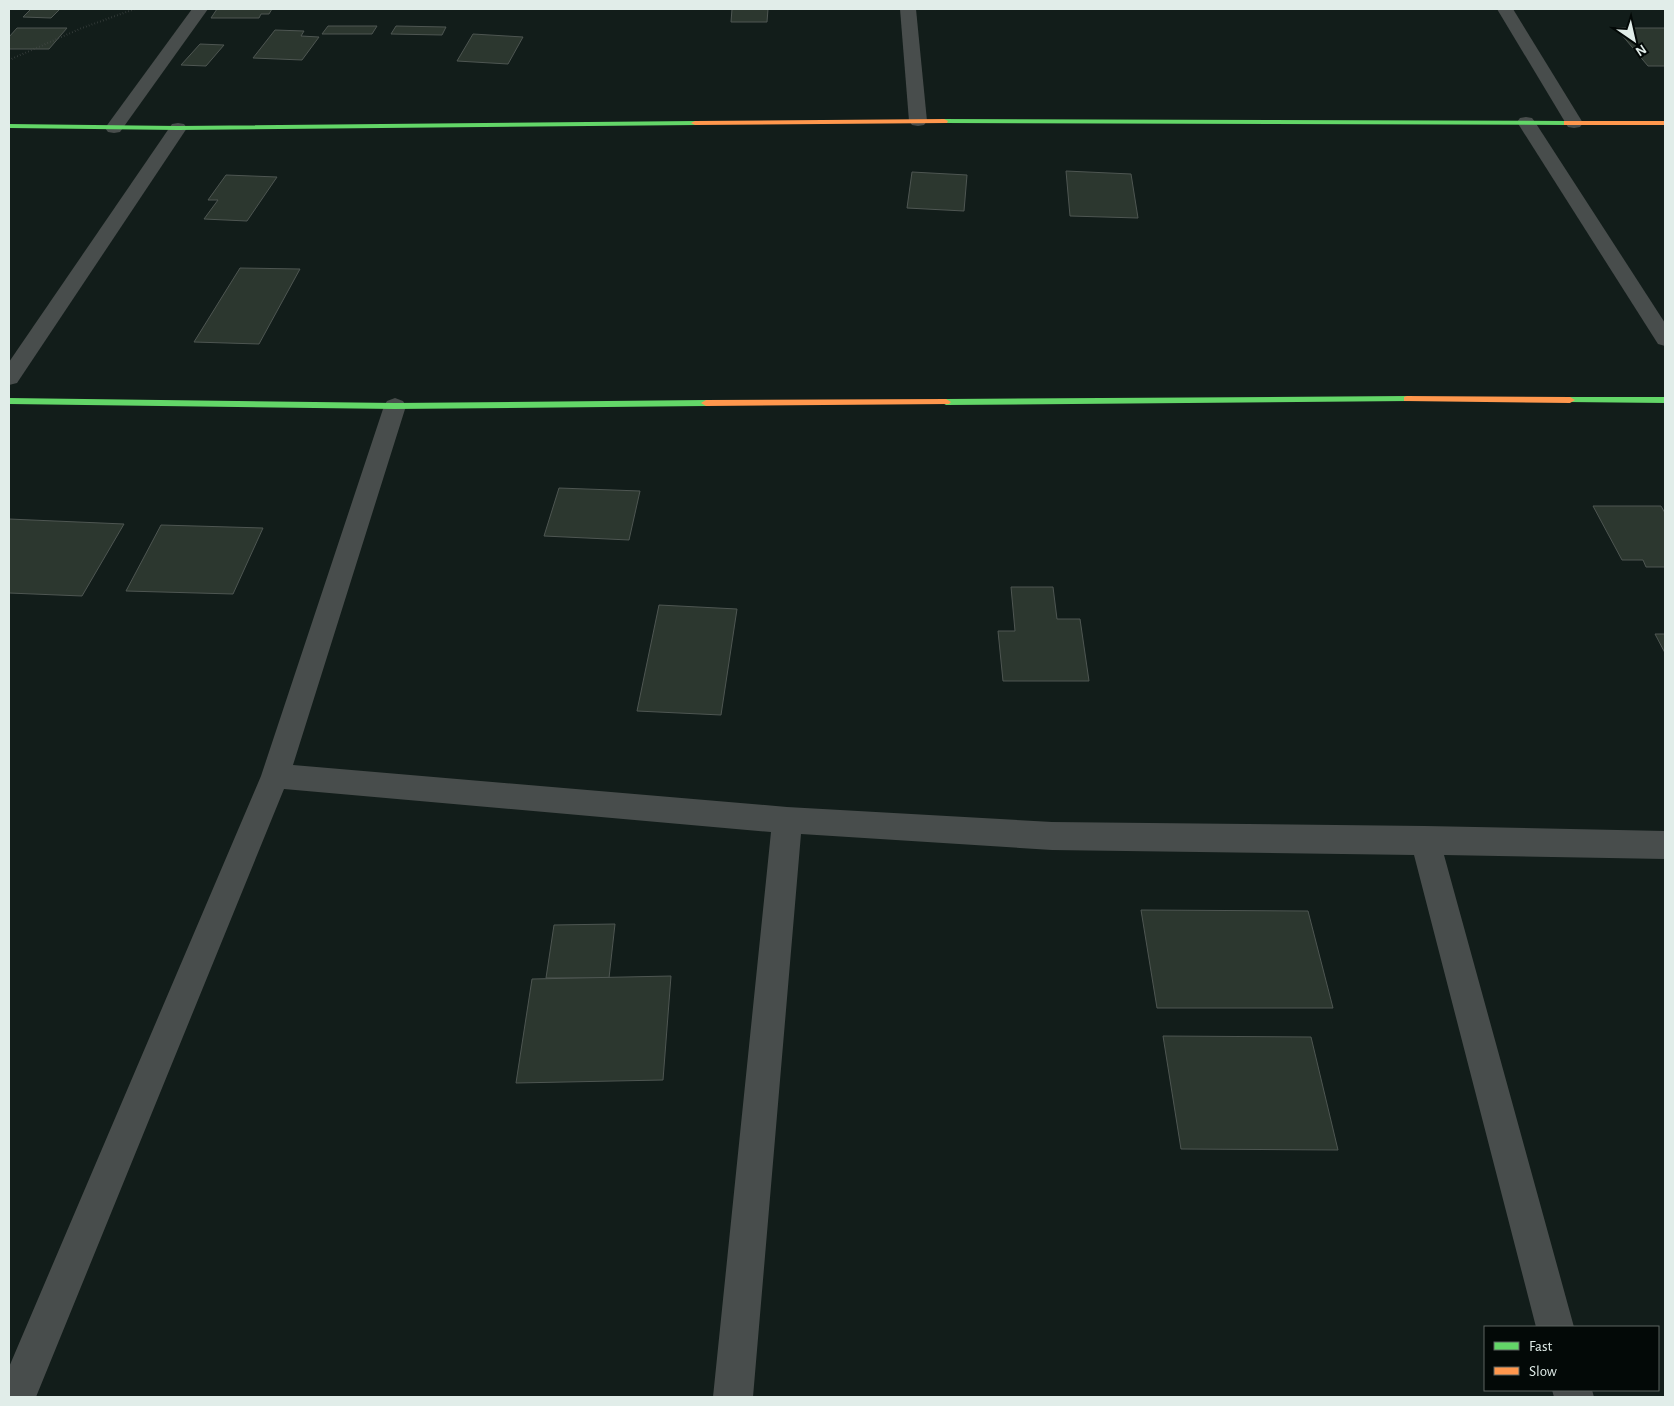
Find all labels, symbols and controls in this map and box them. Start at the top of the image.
north arrow [1609,15,1659,65]
text: N [1633,41,1649,58]
legend [1484,1326,1659,1391]
text: Fast [1529,1339,1553,1354]
text: Slow [1529,1364,1557,1379]

